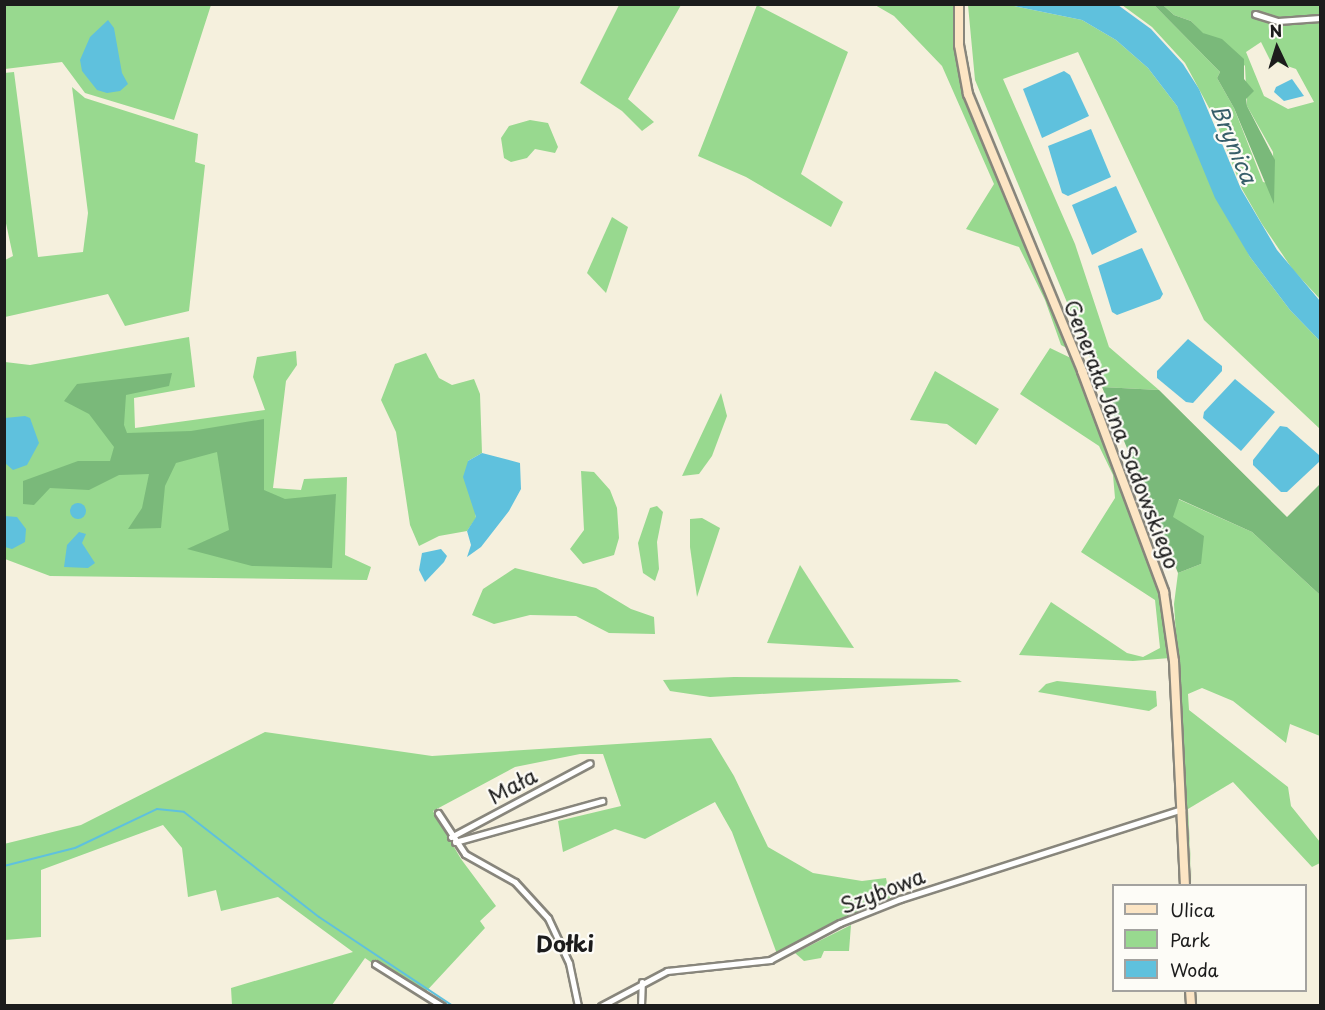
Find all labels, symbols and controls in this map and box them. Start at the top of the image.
north arrow [1247,18,1307,78]
text: N [1269,18,1283,42]
water label: Brynica [1206,99,1264,187]
street label: Generała Jana Sadowskiego [1060,295,1186,573]
street label: Mała [483,762,541,808]
street label: Szybowa [836,862,928,918]
legend [1112,884,1307,992]
text: Ulica [1170,896,1215,923]
text: Park [1170,926,1210,953]
district label: Dołki [536,930,594,956]
text: Woda [1170,956,1219,983]

